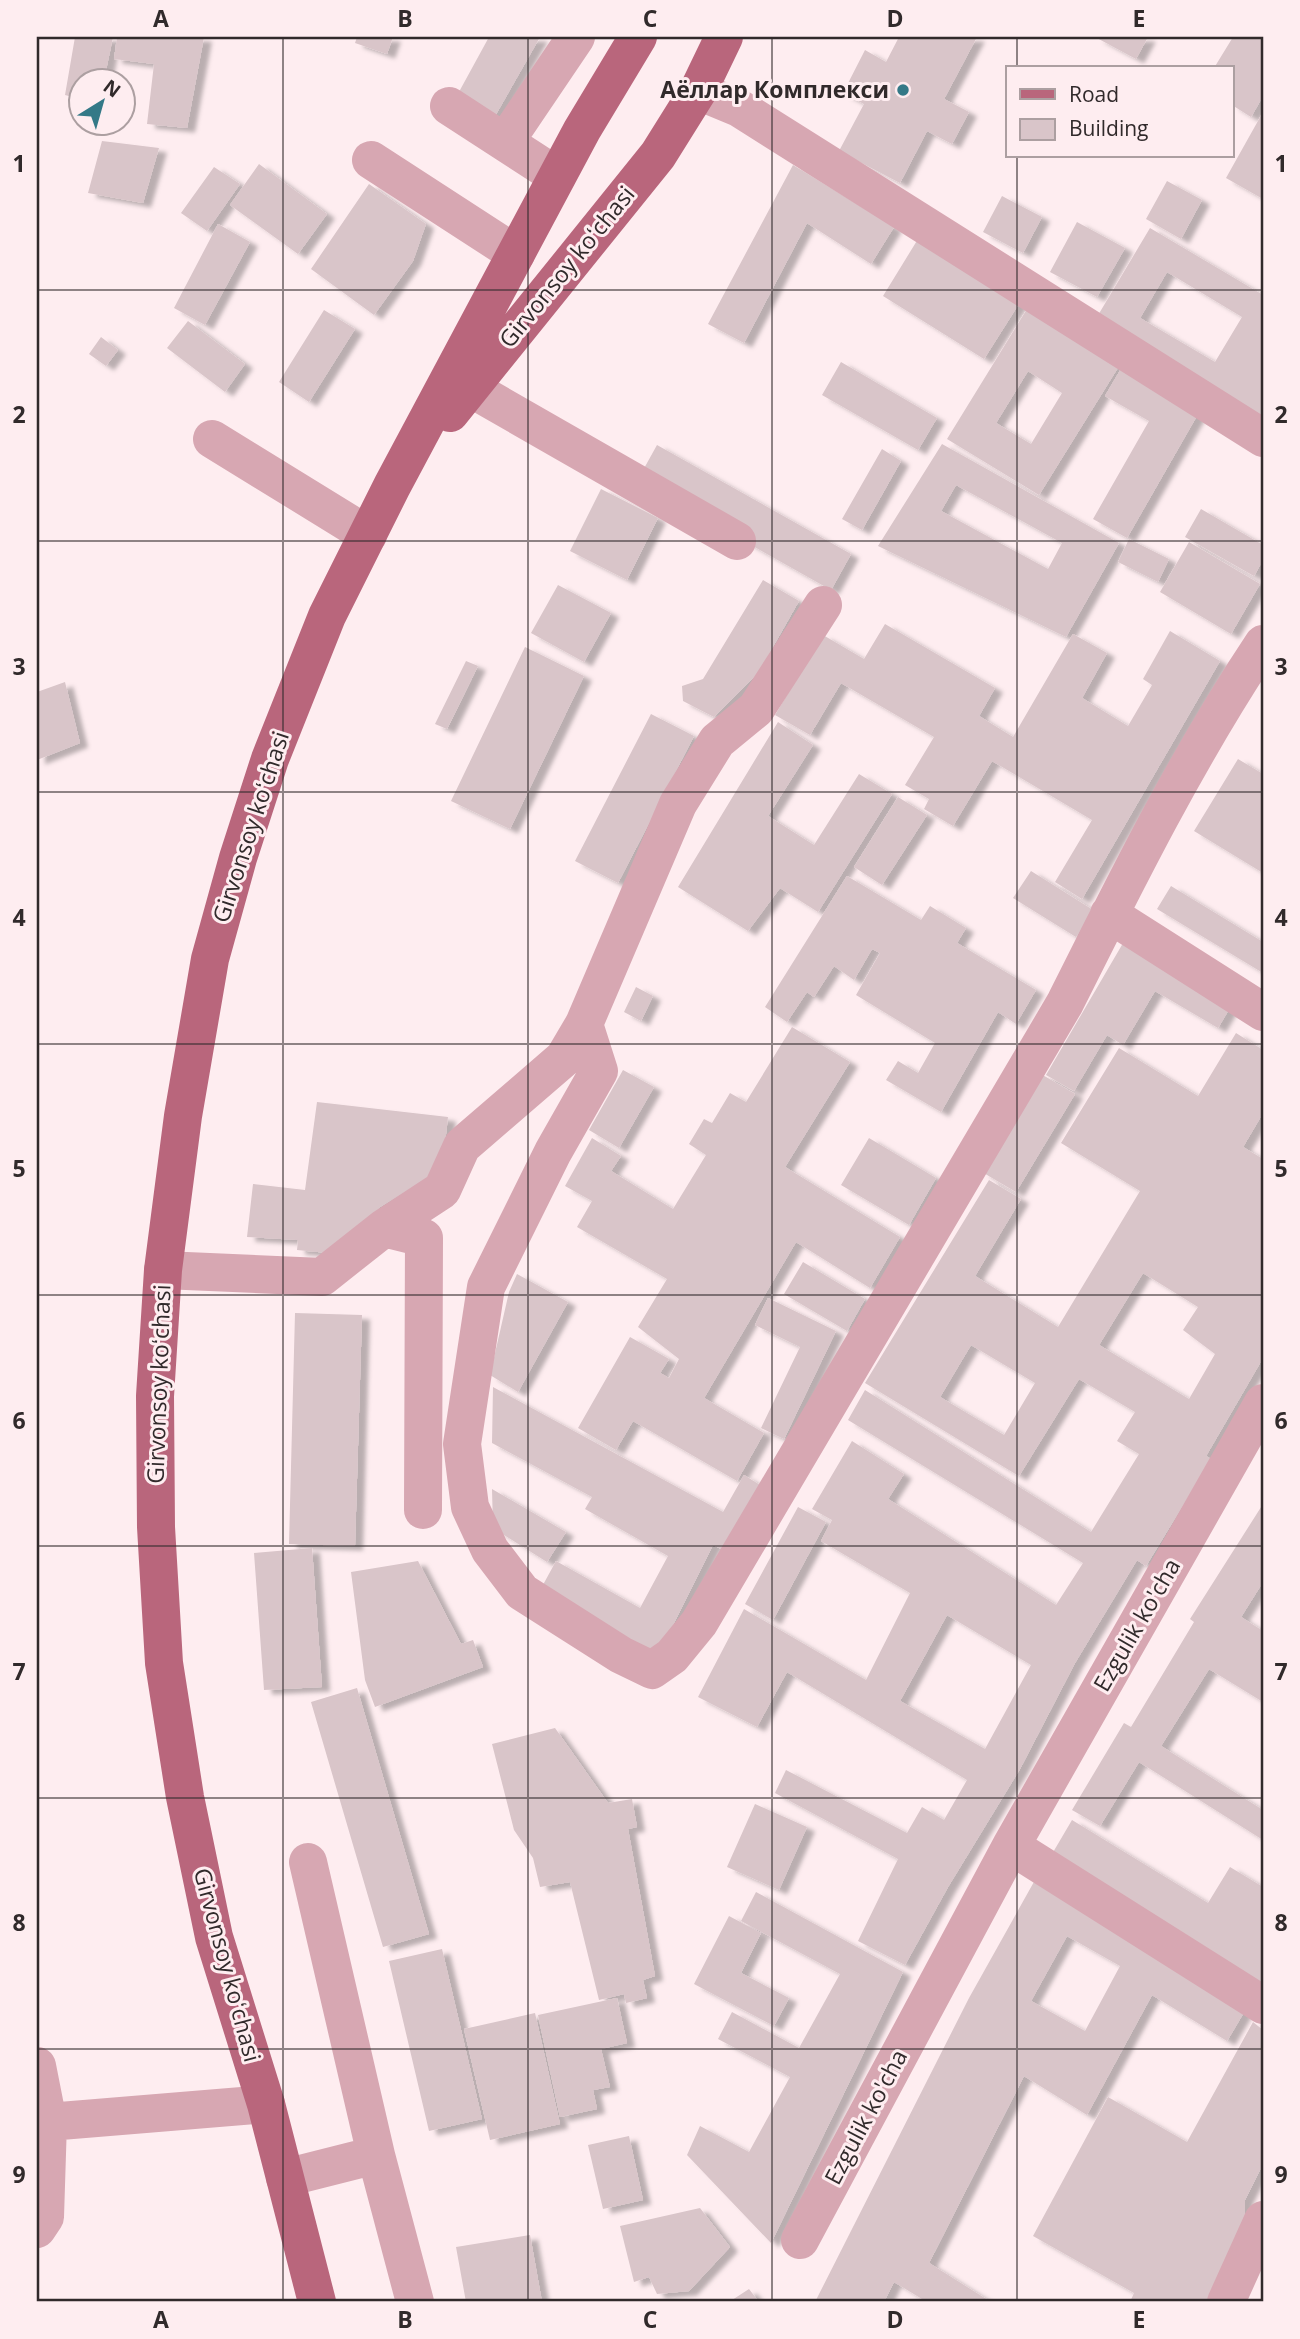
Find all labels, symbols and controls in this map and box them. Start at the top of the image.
text: A [153,2,169,34]
text: B [397,2,413,34]
text: C [643,2,657,34]
text: D [886,2,904,34]
text: E [1133,2,1145,34]
north arrow [66,66,136,136]
legend [1006,66,1234,158]
text: N [98,73,126,103]
place label: Аёллар Комплекси [660,73,889,105]
text: Road [1069,80,1119,108]
marker: Аёллар Комплекси [895,82,911,98]
text: Building [1069,114,1148,142]
text: 1 [12,147,26,179]
text: 1 [1274,147,1288,179]
street label: Girvonsoy koʻchasi [491,179,641,354]
text: 2 [12,398,26,430]
text: 2 [1274,398,1288,430]
text: 3 [12,650,26,682]
text: 3 [1274,650,1288,682]
street label: Girvonsoy koʻchasi [204,727,296,926]
text: 4 [12,901,26,933]
text: 4 [1274,901,1288,933]
text: 5 [12,1152,26,1184]
text: 5 [1274,1152,1288,1184]
street label: Girvonsoy koʻchasi [139,1284,177,1484]
text: 6 [12,1404,26,1436]
text: 6 [1274,1404,1288,1436]
street label: Ezgulik ko'cha [1085,1552,1187,1697]
text: 7 [12,1655,26,1687]
text: 7 [1274,1655,1288,1687]
street label: Girvonsoy koʻchasi [187,1864,269,2065]
text: 8 [12,1906,26,1938]
text: 8 [1274,1906,1288,1938]
street label: Ezgulik ko'cha [816,2043,914,2190]
text: 9 [12,2158,26,2190]
text: 9 [1274,2158,1288,2190]
text: A [153,2303,169,2335]
text: B [397,2303,413,2335]
text: C [643,2303,657,2335]
text: D [886,2303,904,2335]
text: E [1133,2303,1145,2335]

